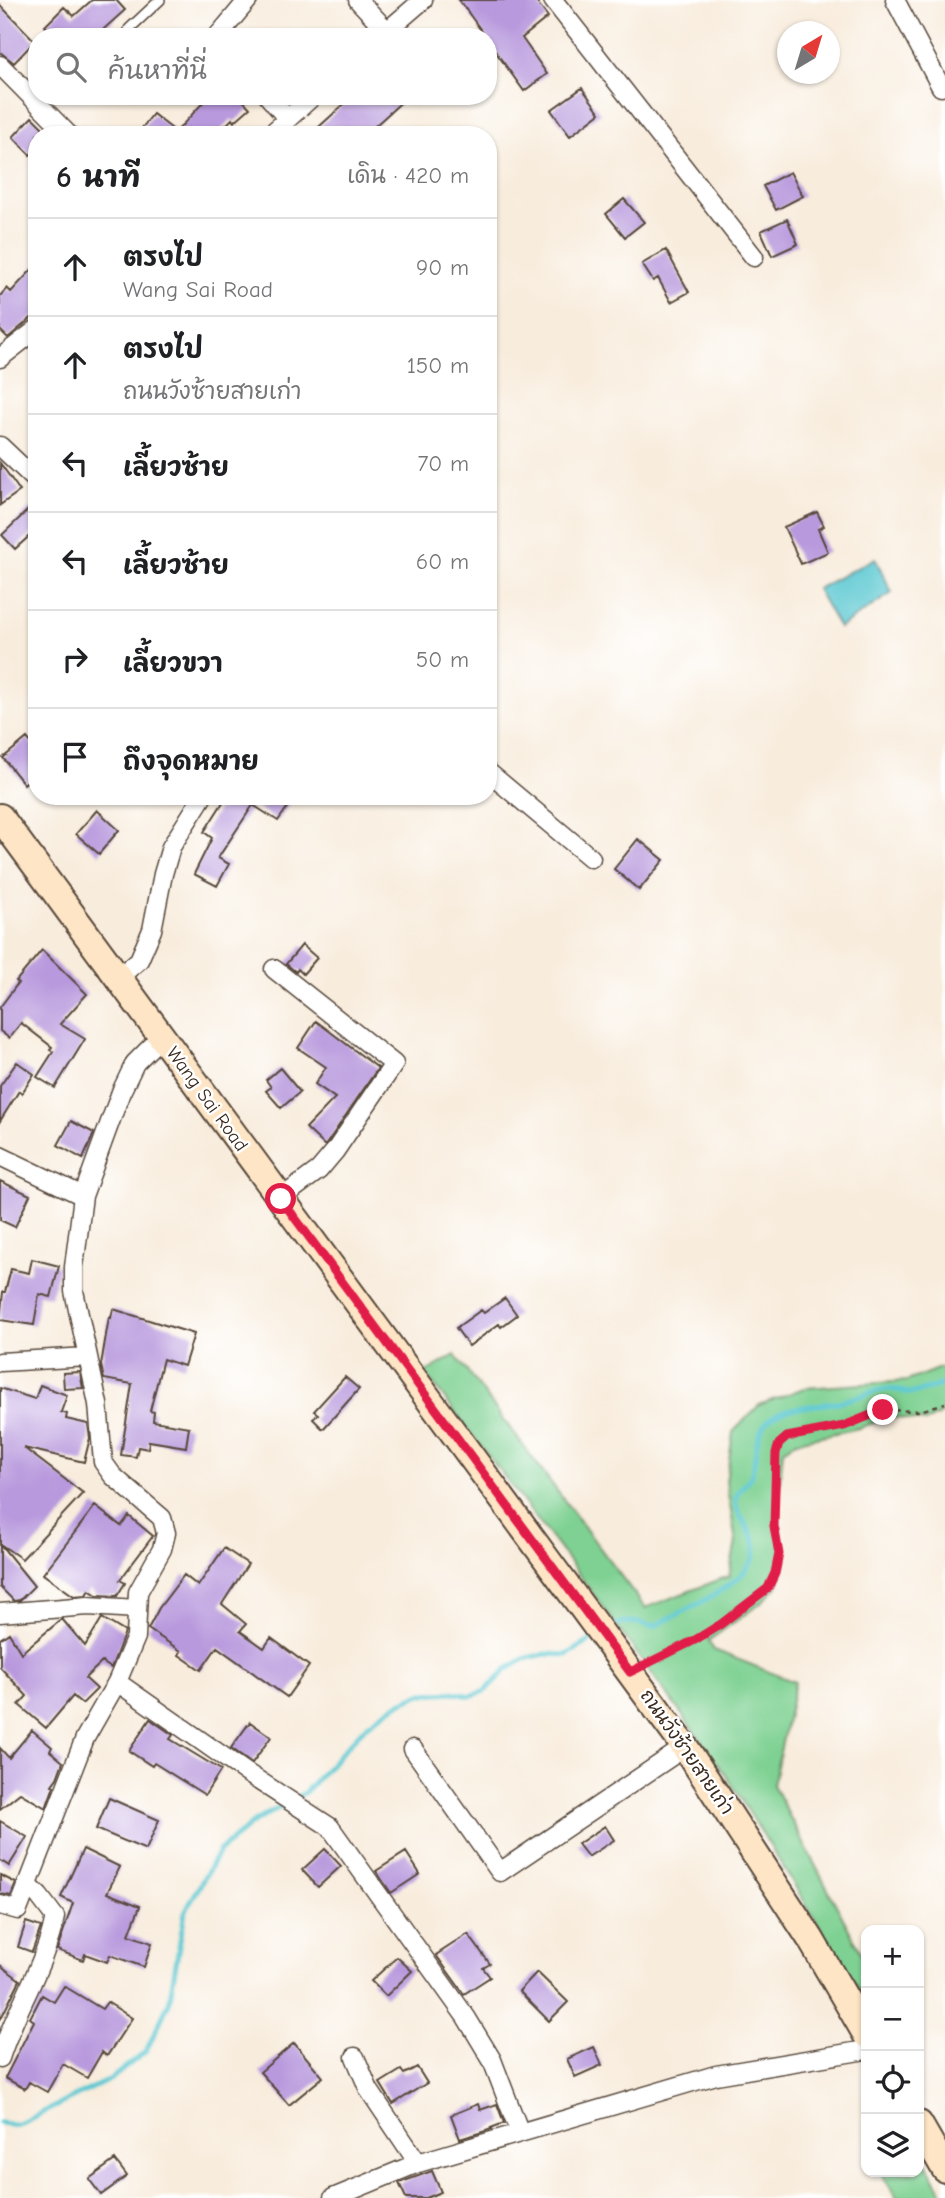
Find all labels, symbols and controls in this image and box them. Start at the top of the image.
north arrow [777,21,840,84]
search box [28,28,497,105]
icon: search [52,48,90,86]
text: ค้นหาที่นี่ [108,56,207,86]
text: 6 นาที [56,160,140,195]
text: เดิน · 420 m [347,162,469,189]
text: ตรงไป [123,243,203,273]
icon: ahead [56,248,94,286]
text: 90 m [416,254,469,281]
text: Wang Sai Road [123,276,273,303]
text: ตรงไป [123,335,203,365]
icon: ahead [56,346,94,384]
text: 150 m [407,352,469,379]
text: ถนนวังซ้ายสายเก่า [123,378,301,405]
icon: left [56,444,94,482]
text: 70 m [417,450,469,477]
text: เลี้ยวซ้าย [123,453,229,483]
icon: left [56,542,94,580]
text: 60 m [416,548,469,575]
text: เลี้ยวซ้าย [123,551,229,581]
icon: right [56,640,94,678]
text: 50 m [416,646,469,673]
text: เลี้ยวขวา [123,649,223,679]
icon: arrive [56,738,94,776]
text: ถึงจุดหมาย [123,747,259,777]
street label: Wang Sai Road [162,1042,252,1156]
route start [265,1183,296,1214]
route end [867,1394,898,1425]
street label: ถนนวังซ้ายสายเก่า [636,1685,739,1819]
map controls [861,1925,924,2177]
button: + [861,1925,924,1988]
button: − [861,1988,924,2051]
button: locate [861,2051,924,2114]
button: layers [861,2114,924,2177]

